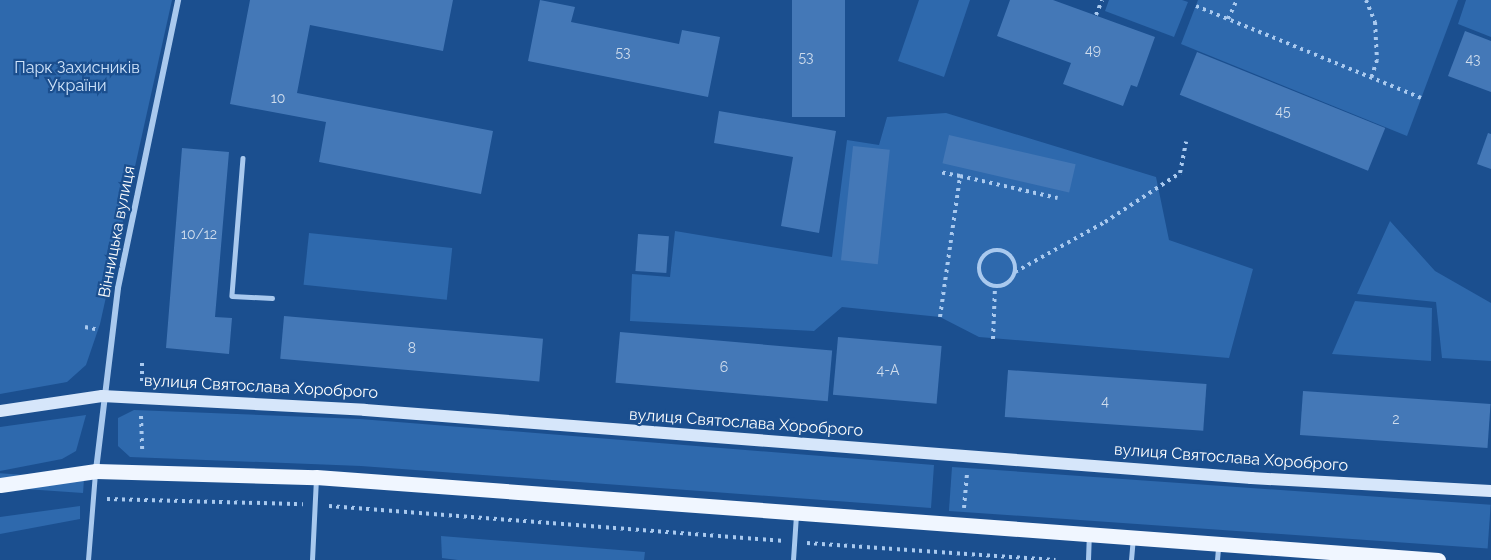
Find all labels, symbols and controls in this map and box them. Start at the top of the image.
house number: 49 [1085,42,1101,58]
house number: 53 [615,44,631,60]
house number: 53 [798,49,814,65]
house number: 43 [1465,51,1481,67]
park label: Парк Захисників України [14,58,140,96]
house number: 10 [271,90,285,106]
house number: 45 [1275,103,1291,119]
street label: Вінницька вулиця [95,164,139,300]
house number: 10/12 [181,226,217,242]
house number: 8 [408,340,416,356]
house number: 6 [720,359,728,375]
house number: 4-А [877,362,899,378]
street label: вулиця Святослава Хороброго [143,371,379,403]
house number: 4 [1101,393,1109,409]
street label: вулиця Святослава Хороброго [628,405,864,441]
house number: 2 [1392,411,1400,427]
street label: вулиця Святослава Хороброго [1113,440,1349,476]

